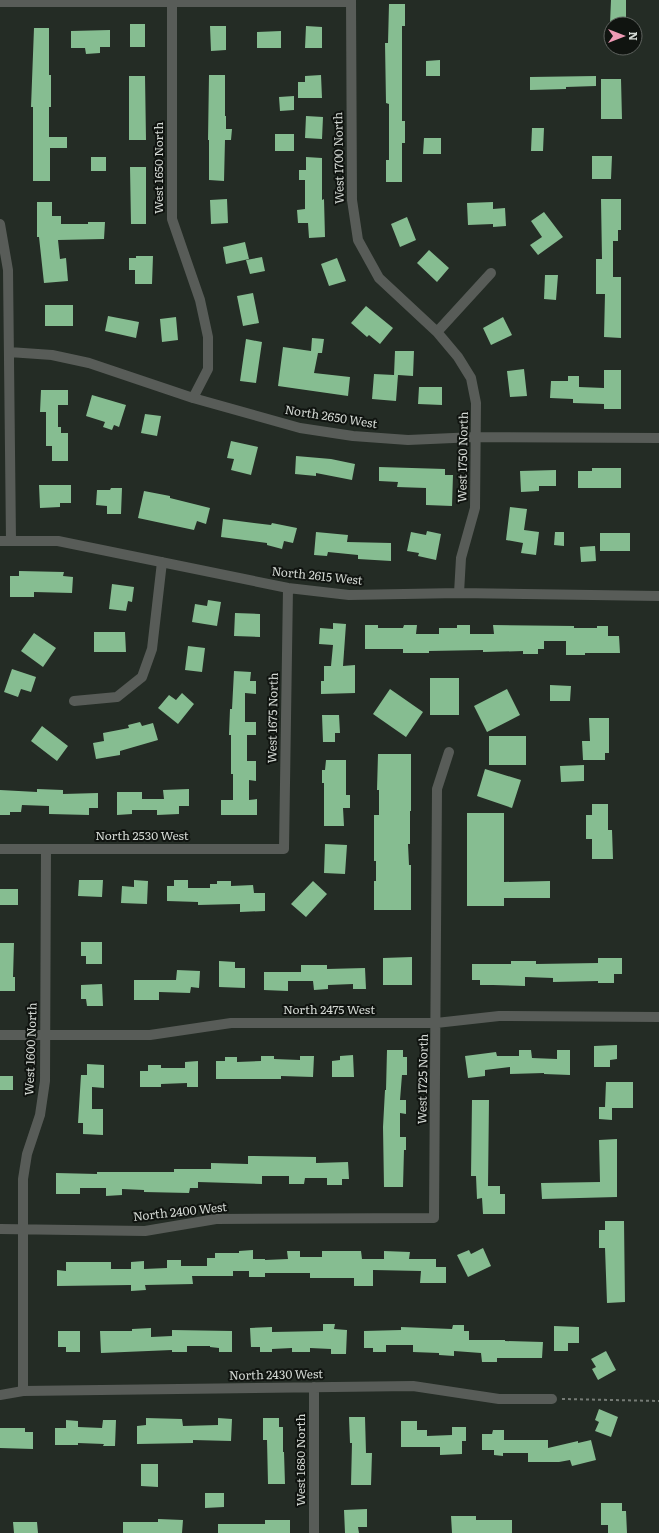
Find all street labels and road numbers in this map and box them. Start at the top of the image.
street label: West 1700 North [328,112,348,204]
street label: West 1650 North [149,122,167,214]
street label: North 2650 West [284,400,379,432]
street label: West 1750 North [452,411,472,503]
street label: North 2615 West [271,561,364,589]
street label: West 1675 North [262,672,282,764]
street label: North 2530 West [95,826,189,844]
street label: North 2475 West [283,1000,375,1018]
street label: West 1600 North [19,1002,41,1096]
street label: West 1725 North [412,1033,432,1124]
street label: North 2400 West [132,1197,228,1225]
street label: North 2430 West [229,1364,323,1384]
street label: West 1680 North [291,1414,309,1506]

